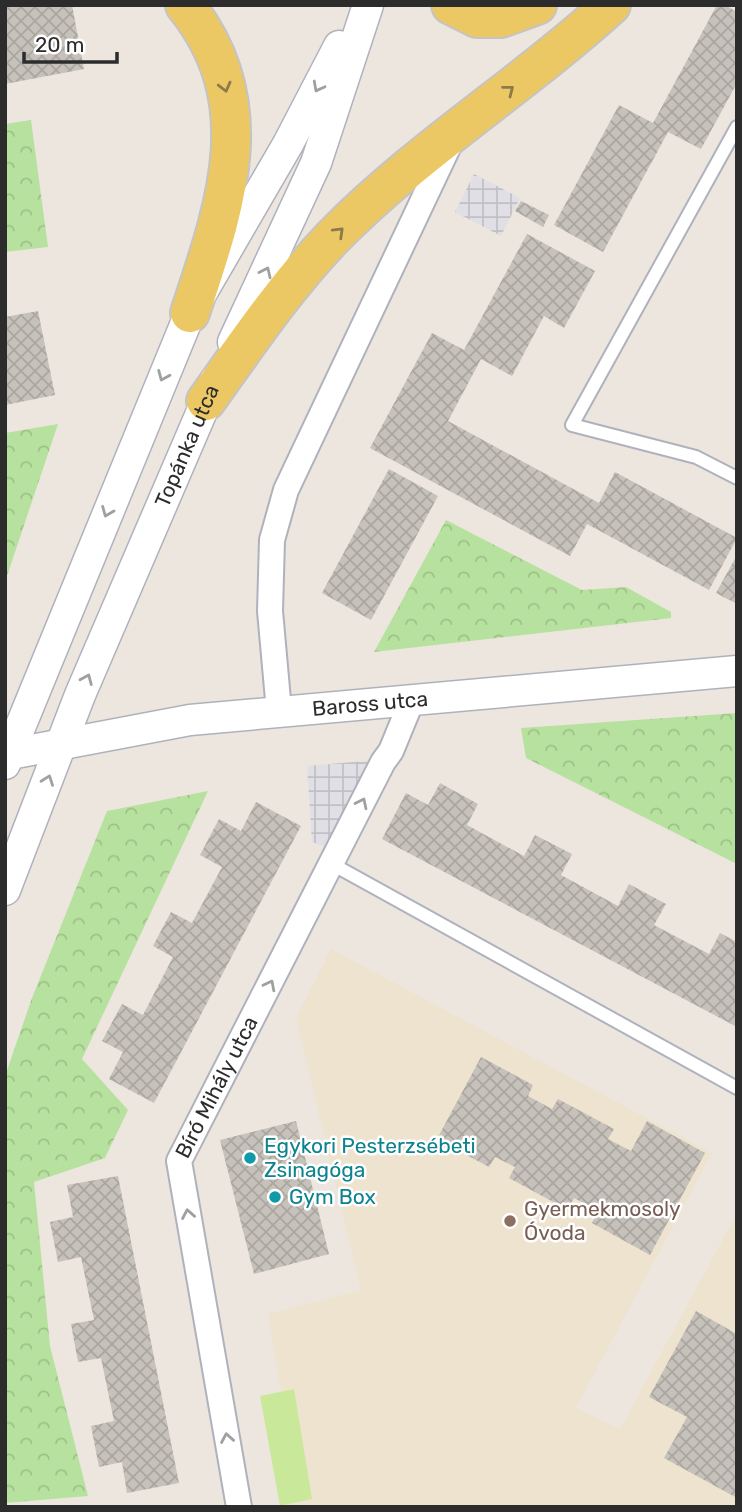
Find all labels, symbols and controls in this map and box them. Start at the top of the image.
scale bar [24,21,117,65]
text: 20 m [35,32,84,57]
one-way arrow [312,80,326,93]
one-way arrow [217,81,231,93]
one-way arrow [501,85,514,98]
one-way arrow [331,228,344,241]
one-way arrow [258,267,272,279]
one-way arrow [157,368,171,381]
street label: Topánka utca [149,381,224,511]
one-way arrow [101,505,115,518]
one-way arrow [78,674,92,686]
street label: Baross utca [311,686,429,721]
one-way arrow [40,774,54,786]
one-way arrow [354,798,368,810]
one-way arrow [261,980,275,992]
street label: Bíró Mihály utca [170,1012,263,1162]
place label: Egykori Pesterzsébeti Zsinagóga [264,1133,476,1182]
marker: Egykori Pesterzsébeti Zsinagóga [242,1150,258,1166]
place label: Gym Box [289,1184,376,1209]
marker: Gym Box [267,1189,283,1205]
place label: Gyermekmosoly Óvoda [524,1196,681,1245]
one-way arrow [182,1208,197,1220]
marker: Gyermekmosoly Óvoda [502,1213,518,1229]
one-way arrow [220,1432,235,1444]

